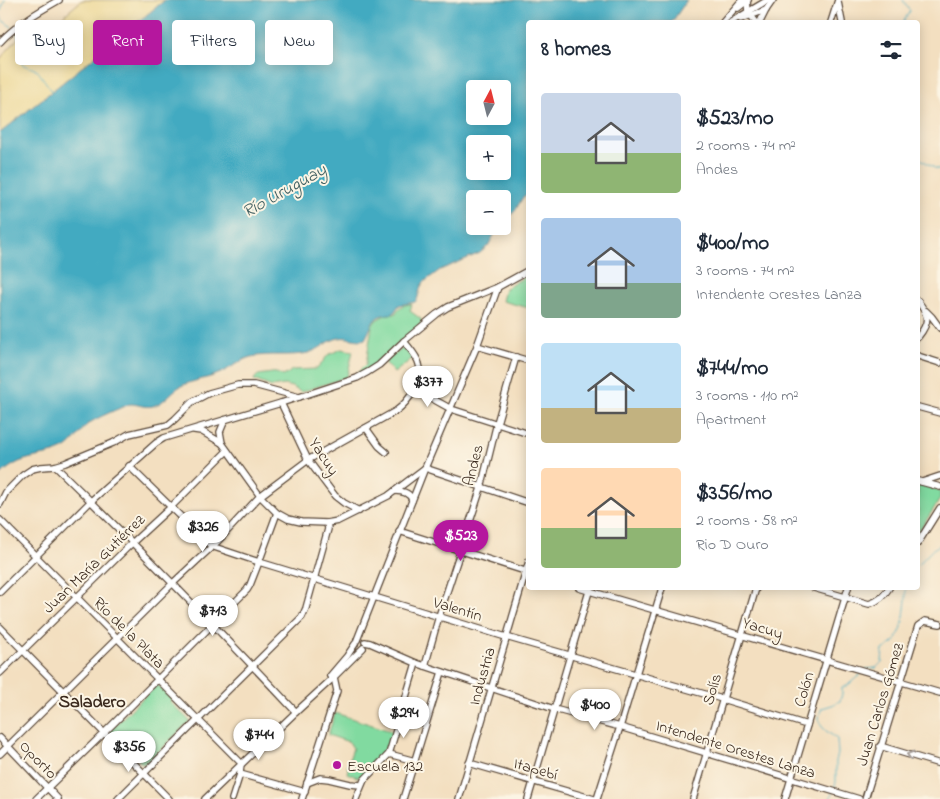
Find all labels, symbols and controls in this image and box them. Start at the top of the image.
chip: Buy [15,20,83,65]
chip: Rent [93,20,162,65]
chip: Filters [172,20,255,65]
chip: New [265,20,333,65]
text: 8 homes [541,35,611,65]
icon: filters [877,36,905,64]
north arrow [466,80,511,125]
map controls [466,80,511,235]
text: $523/mo [696,104,774,134]
icon: home [581,113,641,173]
text: 2 rooms · 74 m² [696,134,796,158]
button: + [466,135,511,180]
water label: Río Uruguay [238,158,333,226]
text: Andes [696,158,738,182]
button: − [466,190,511,235]
text: $400/mo [696,229,769,259]
icon: home [581,238,641,298]
text: 3 rooms · 74 m² [696,259,795,283]
text: Intendente Orestes Lanza [696,283,862,307]
text: $744/mo [696,354,768,384]
icon: home [581,363,641,423]
pin: $377 [398,366,458,408]
text: $377 [413,370,443,394]
text: 3 rooms · 110 m² [696,384,798,408]
text: Apartment [696,408,766,432]
street label: Yacuy [302,433,345,481]
street label: Andes [457,442,491,489]
text: $356/mo [696,479,772,509]
icon: home [581,488,641,548]
street label: Juan María Gutiérrez [38,509,151,620]
text: 2 rooms · 58 m² [696,509,798,533]
pin: $326 [173,510,233,553]
text: $326 [187,515,219,539]
pin: $523 [431,520,491,562]
text: $523 [444,524,478,548]
text: Rio D Ouro [696,533,769,557]
street label: Valentín [429,591,485,629]
street label: Río de la Plata [87,592,170,675]
pin: $713 [183,594,243,637]
text: $713 [199,599,227,623]
street label: Yacuy [739,611,786,646]
street label: Juan Carlos Gómez [851,640,911,769]
street label: Industria [463,645,503,709]
street label: Colón [788,669,821,710]
street label: Solís [697,671,729,708]
pin: $400 [565,688,625,731]
district label: Saladero [58,690,126,716]
text: $400 [580,693,610,717]
pin: $294 [374,696,434,739]
text: $294 [389,701,419,725]
street label: Intendente Orestes Lanza [653,714,818,786]
pin: $744 [229,718,289,761]
text: $744 [244,723,274,747]
pin: $356 [99,730,159,773]
street label: Oporto [13,735,62,785]
text: $356 [113,735,145,759]
one-way arrow [906,750,915,760]
street label: Itapebí [511,752,560,788]
place label: Escuela 132 [347,755,423,779]
marker: Escuela 132 [331,759,343,771]

